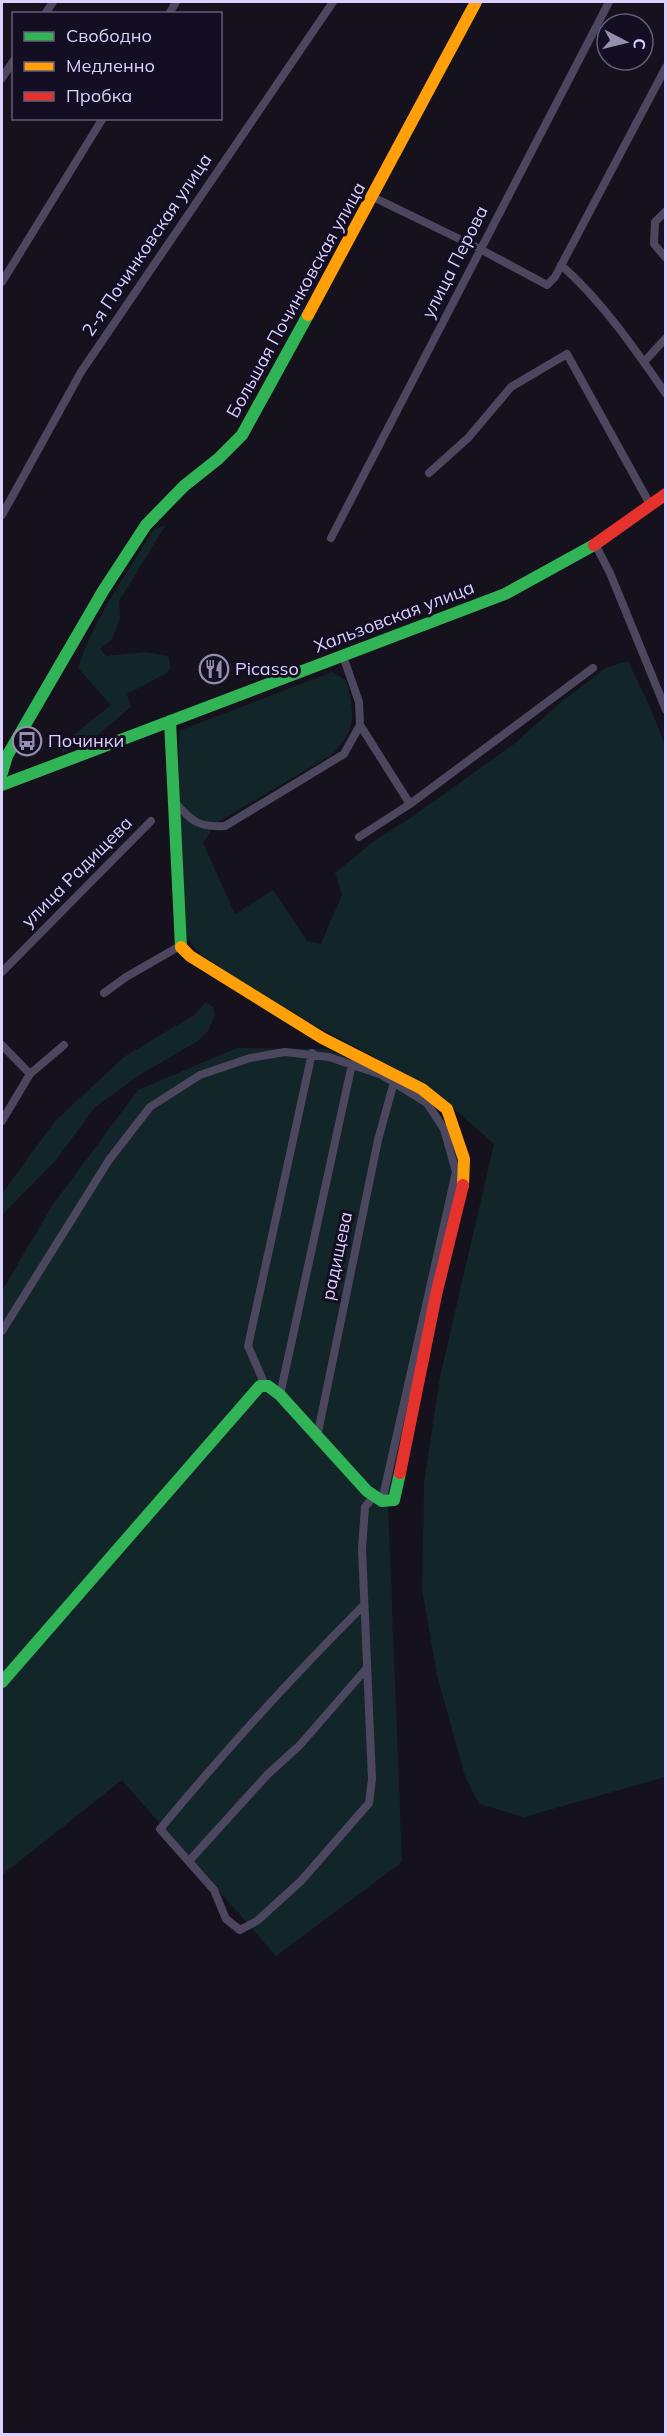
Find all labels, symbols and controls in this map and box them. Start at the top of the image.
legend [12,12,222,120]
north arrow [595,12,655,72]
text: Свободно [66,24,152,47]
text: С [629,37,650,51]
text: Медленно [66,54,155,77]
text: Пробка [66,84,132,107]
street label: 2-я Починковская улица [77,149,216,341]
street label: Большая Починковская улица [221,178,370,422]
street label: улица Перова [416,202,493,322]
street label: Хальзовская улица [310,575,477,658]
restaurant icon: Picasso [198,653,230,685]
place label: Picasso [235,657,299,680]
bus stop icon: Починки [11,725,43,757]
place label: Починки [48,729,124,752]
street label: улица Радищева [16,811,137,932]
street label: радищева [316,1210,357,1302]

